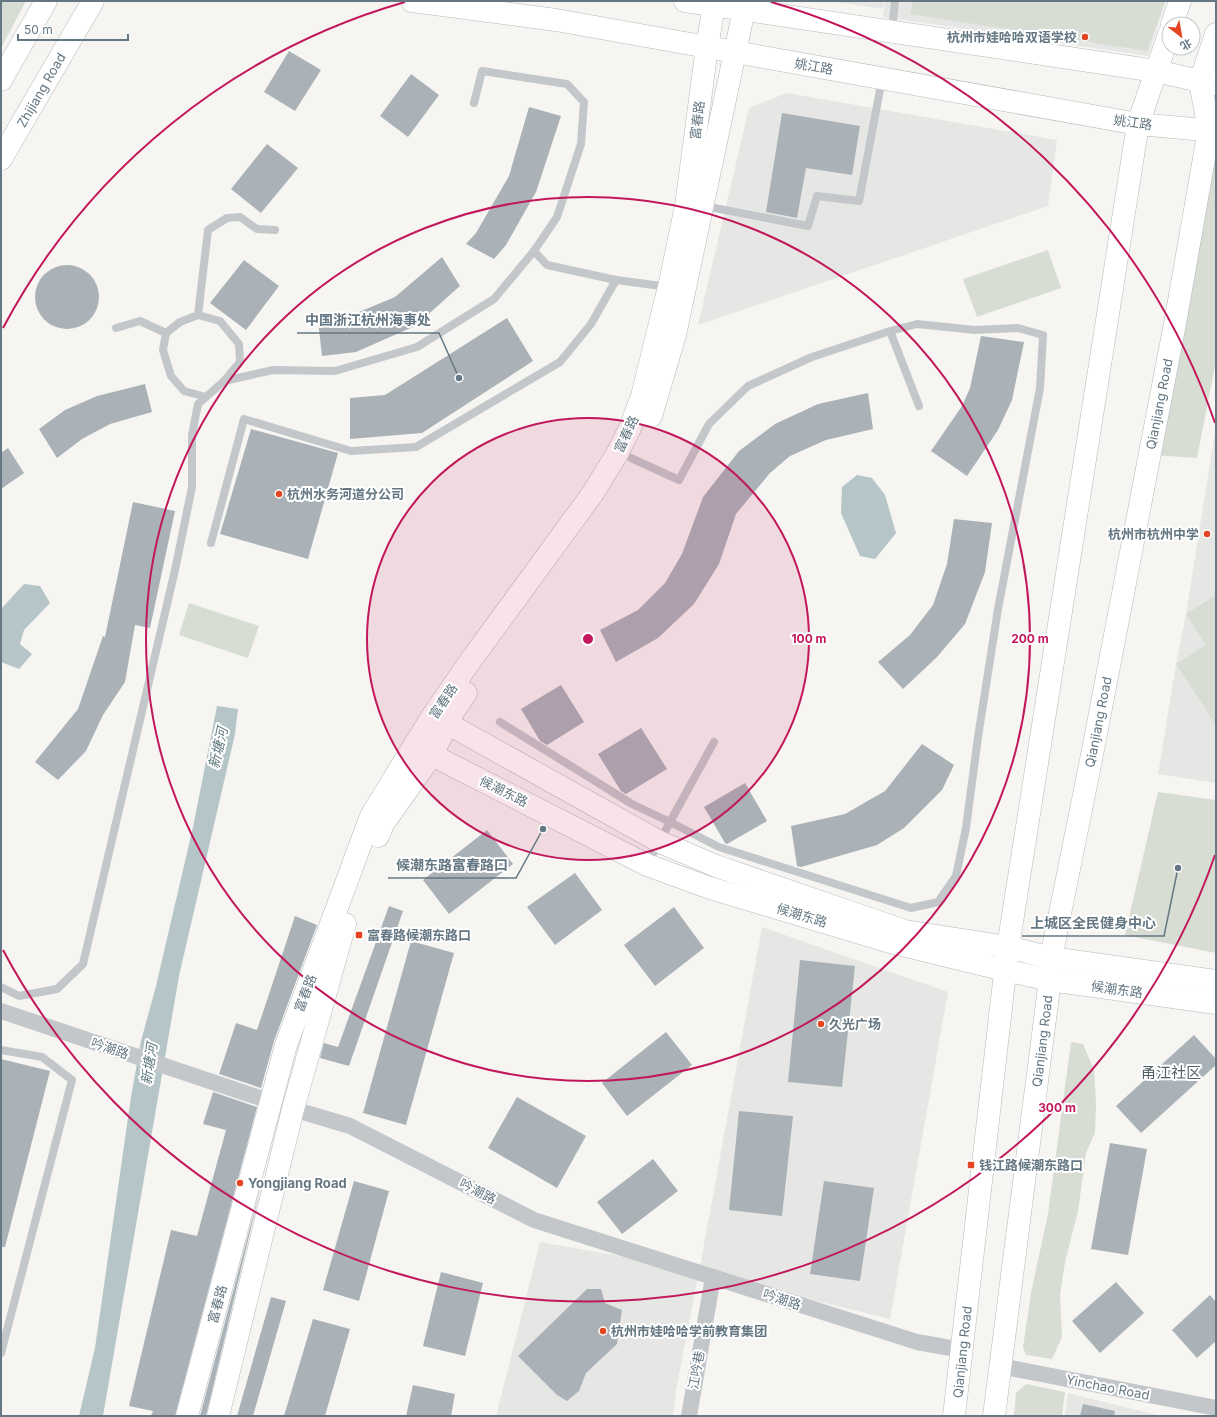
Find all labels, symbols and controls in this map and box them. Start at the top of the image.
scale bar [18,16,128,42]
north arrow [1161,16,1201,56]
text: 50 m [24,22,53,37]
place label: 杭州市娃哈哈双语学校 [947,29,1077,45]
marker: 杭州市娃哈哈双语学校 [1080,32,1090,42]
text: 北 [1178,36,1194,53]
street label: Zhijiang Road [13,50,69,130]
street label: 姚江路 [793,55,835,77]
street label: 富春路 [687,100,707,140]
street label: 姚江路 [1113,111,1153,133]
callout: 中国浙江杭州海事处 [297,307,439,333]
text: 中国浙江杭州海事处 [305,311,431,328]
street label: Qianjiang Road [1142,357,1176,451]
street label: 富春路 [611,413,641,455]
place label: 杭州水务河道分公司 [287,486,404,502]
marker: 杭州水务河道分公司 [274,489,284,499]
place label: 杭州市杭州中学 [1108,526,1199,542]
marker: 杭州市杭州中学 [1202,529,1212,539]
text: 100 m [791,631,827,646]
text: 200 m [1011,631,1049,646]
centre of rings [581,632,595,646]
street label: Qianjiang Road [1081,675,1115,769]
street label: 富春路 [425,680,461,722]
water label: 新塘河 [205,723,231,770]
street label: 候潮东路 [477,772,531,810]
callout: 候潮东路富春路口 [388,852,516,878]
text: 候潮东路富春路口 [396,856,508,873]
street label: 候潮东路 [775,900,829,930]
callout: 上城区全民健身中心 [1022,910,1164,936]
text: 上城区全民健身中心 [1030,914,1156,931]
place label: 富春路候潮东路口 [367,927,471,943]
marker: 富春路候潮东路口 [354,930,364,940]
street label: 富春路 [291,972,319,1014]
street label: 候潮东路 [1090,977,1144,1001]
street label: Qianjiang Road [1028,994,1056,1088]
place label: 久光广场 [829,1016,881,1032]
marker: 久光广场 [816,1019,826,1029]
street label: 吟潮路 [89,1034,131,1062]
water label: 新塘河 [137,1039,161,1086]
district label: 甬江社区 [1141,1063,1201,1082]
text: 300 m [1038,1100,1076,1115]
place label: 钱江路候潮东路口 [979,1157,1083,1173]
marker: 钱江路候潮东路口 [966,1160,976,1170]
place label: Yongjiang Road [248,1175,347,1191]
street label: 吟潮路 [457,1175,499,1207]
marker: Yongjiang Road [235,1178,245,1188]
street label: 富春路 [204,1283,230,1325]
street label: 吟潮路 [761,1285,803,1313]
street label: Qianjiang Road [949,1305,975,1399]
place label: 杭州市娃哈哈学前教育集团 [611,1323,767,1339]
marker: 杭州市娃哈哈学前教育集团 [598,1326,608,1336]
street label: 江吟巷 [685,1349,707,1391]
street label: Yinchao Road [1065,1371,1151,1403]

